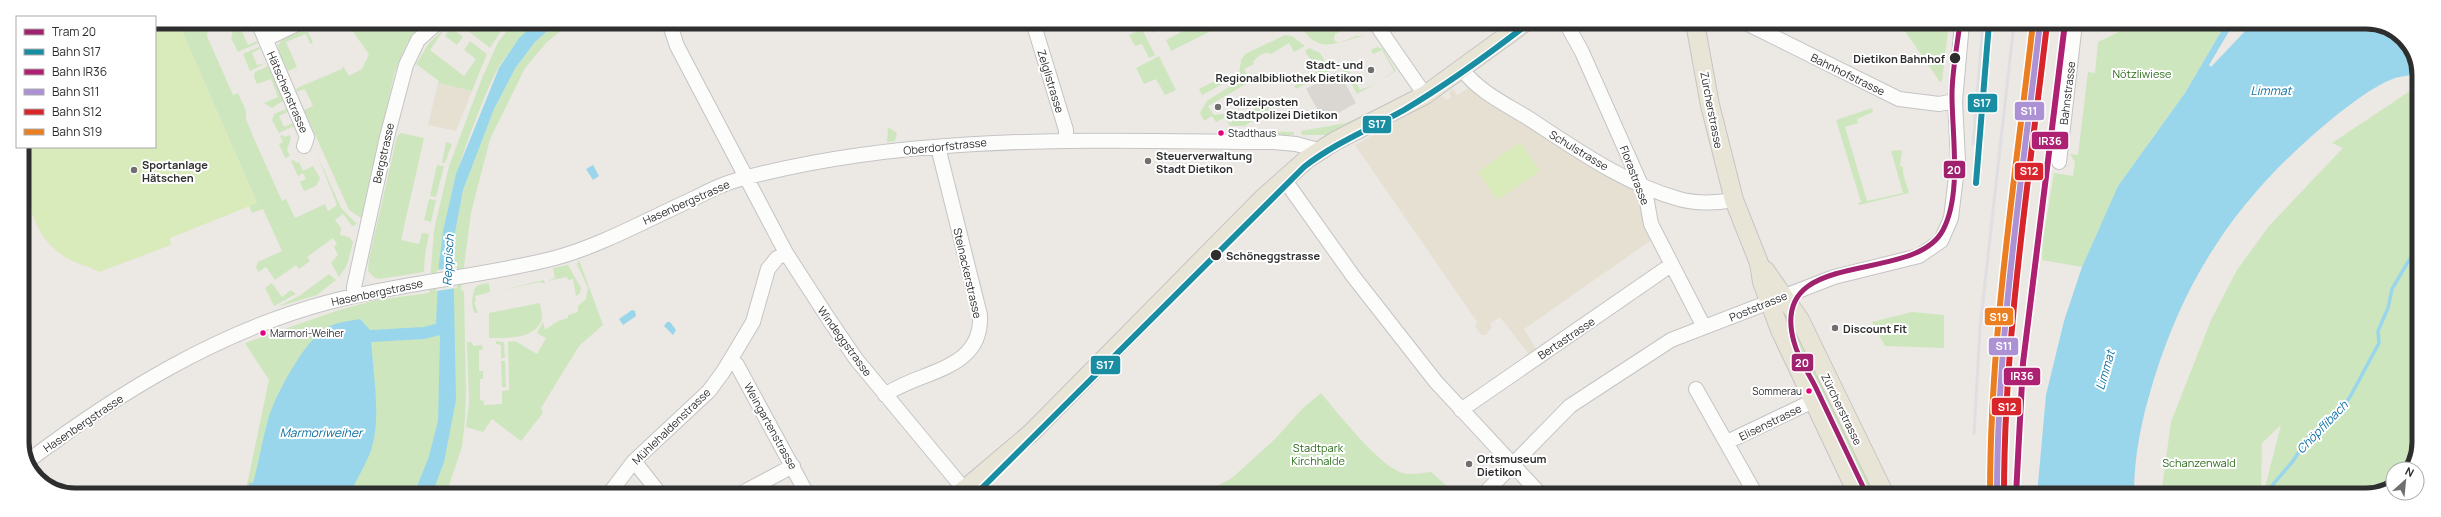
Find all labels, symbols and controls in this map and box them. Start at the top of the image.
legend [16,16,156,148]
text: Tram 20 [52,23,96,40]
text: Bahn S17 [52,43,101,60]
street label: Zelglistrasse [1034,48,1068,115]
street label: Hätschenstrasse [264,49,312,136]
street label: Bahnhofstrasse [1808,50,1888,99]
place label: Dietikon Bahnhof [1853,51,1946,66]
marker: Dietikon Bahnhof [1948,51,1962,65]
place label: Stadt- und Regionalbibliothek Dietikon [1215,57,1363,85]
street label: Bahnstrasse [2056,60,2078,126]
text: Bahn IR36 [52,63,107,80]
marker: Stadt- und Regionalbibliothek Dietikon [1366,65,1376,75]
park label: Nötzliwiese [2112,66,2172,81]
street label: Zürcherstrasse [1697,70,1727,150]
water label: Limmat [2251,82,2293,99]
text: Bahn S11 [52,83,99,100]
line badge: S17 [1967,93,1998,113]
place label: Polizeiposten Stadtpolizei Dietikon [1226,94,1338,122]
text: S17 [1973,95,1991,110]
line badge: S11 [2014,101,2045,121]
marker: Polizeiposten Stadtpolizei Dietikon [1213,102,1223,112]
text: Bahn S12 [52,103,102,120]
text: S11 [2021,103,2037,118]
line badge: S17 [1362,115,1392,134]
text: S17 [1368,116,1386,131]
street label: Bergstrasse [369,121,397,185]
text: Bahn S19 [52,123,102,140]
place label: Stadthaus [1228,126,1276,140]
street label: Schulstrasse [1547,126,1612,174]
marker: Stadthaus [1216,128,1226,138]
line badge: IR36 [2031,131,2069,150]
text: IR36 [2038,133,2062,148]
street label: Oberdorfstrasse [903,134,988,158]
street label: Florastrasse [1617,143,1653,207]
place label: Steuerverwaltung Stadt Dietikon [1156,148,1252,176]
marker: Steuerverwaltung Stadt Dietikon [1143,156,1153,166]
place label: Sportanlage Hätschen [142,157,208,185]
line badge: 20 [1943,160,1966,179]
text: 20 [1947,162,1961,177]
line badge: S12 [2014,162,2044,181]
text: S12 [2020,163,2038,178]
marker: Sportanlage Hätschen [129,165,139,175]
street label: Hasenbergstrasse [640,176,732,228]
street label: Steinackerstrasse [950,226,986,320]
water label: Reppisch [438,233,458,286]
marker: Schöneggstrasse [1209,248,1223,262]
place label: Schöneggstrasse [1226,248,1320,263]
street label: Hasenbergstrasse [330,275,425,309]
street label: Poststrasse [1727,287,1790,324]
street label: Windeggstrasse [815,303,876,379]
line badge: S19 [1984,307,2014,326]
text: S19 [1990,309,2009,324]
street label: Bertastrasse [1535,313,1598,363]
place label: Discount Fit [1843,321,1907,336]
marker: Discount Fit [1830,323,1840,333]
place label: Marmori-Weiher [270,326,344,340]
marker: Marmori-Weiher [258,328,268,338]
line badge: S11 [1988,337,2019,356]
text: S11 [1996,338,2012,353]
water label: Limmat [2091,347,2119,392]
line badge: 20 [1791,353,1814,372]
line badge: S17 [1090,355,1121,375]
text: 20 [1795,355,1809,370]
text: S17 [1096,357,1114,372]
line badge: IR36 [2003,367,2041,386]
text: IR36 [2010,368,2034,383]
street label: Zürcherstrasse [1818,371,1866,448]
street label: Weingartenstrasse [741,380,801,472]
street label: Mühlehaldenstrasse [628,384,714,467]
place label: Sommerau [1752,384,1802,398]
marker: Sommerau [1804,386,1814,396]
street label: Hasenbergstrasse [40,390,126,455]
water label: Chöpflibach [2292,396,2352,457]
line badge: S12 [1991,397,2022,416]
text: S12 [1998,399,2016,414]
street label: Elisenstrasse [1736,400,1804,444]
water label: Marmoriweiher [280,424,364,441]
park label: Stadtpark Kirchhalde [1291,440,1345,468]
place label: Ortsmuseum Dietikon [1477,451,1547,479]
park label: Schanzenwald [2162,455,2236,470]
marker: Ortsmuseum Dietikon [1464,459,1474,469]
north arrow [2385,461,2425,501]
text: N [2403,463,2417,480]

